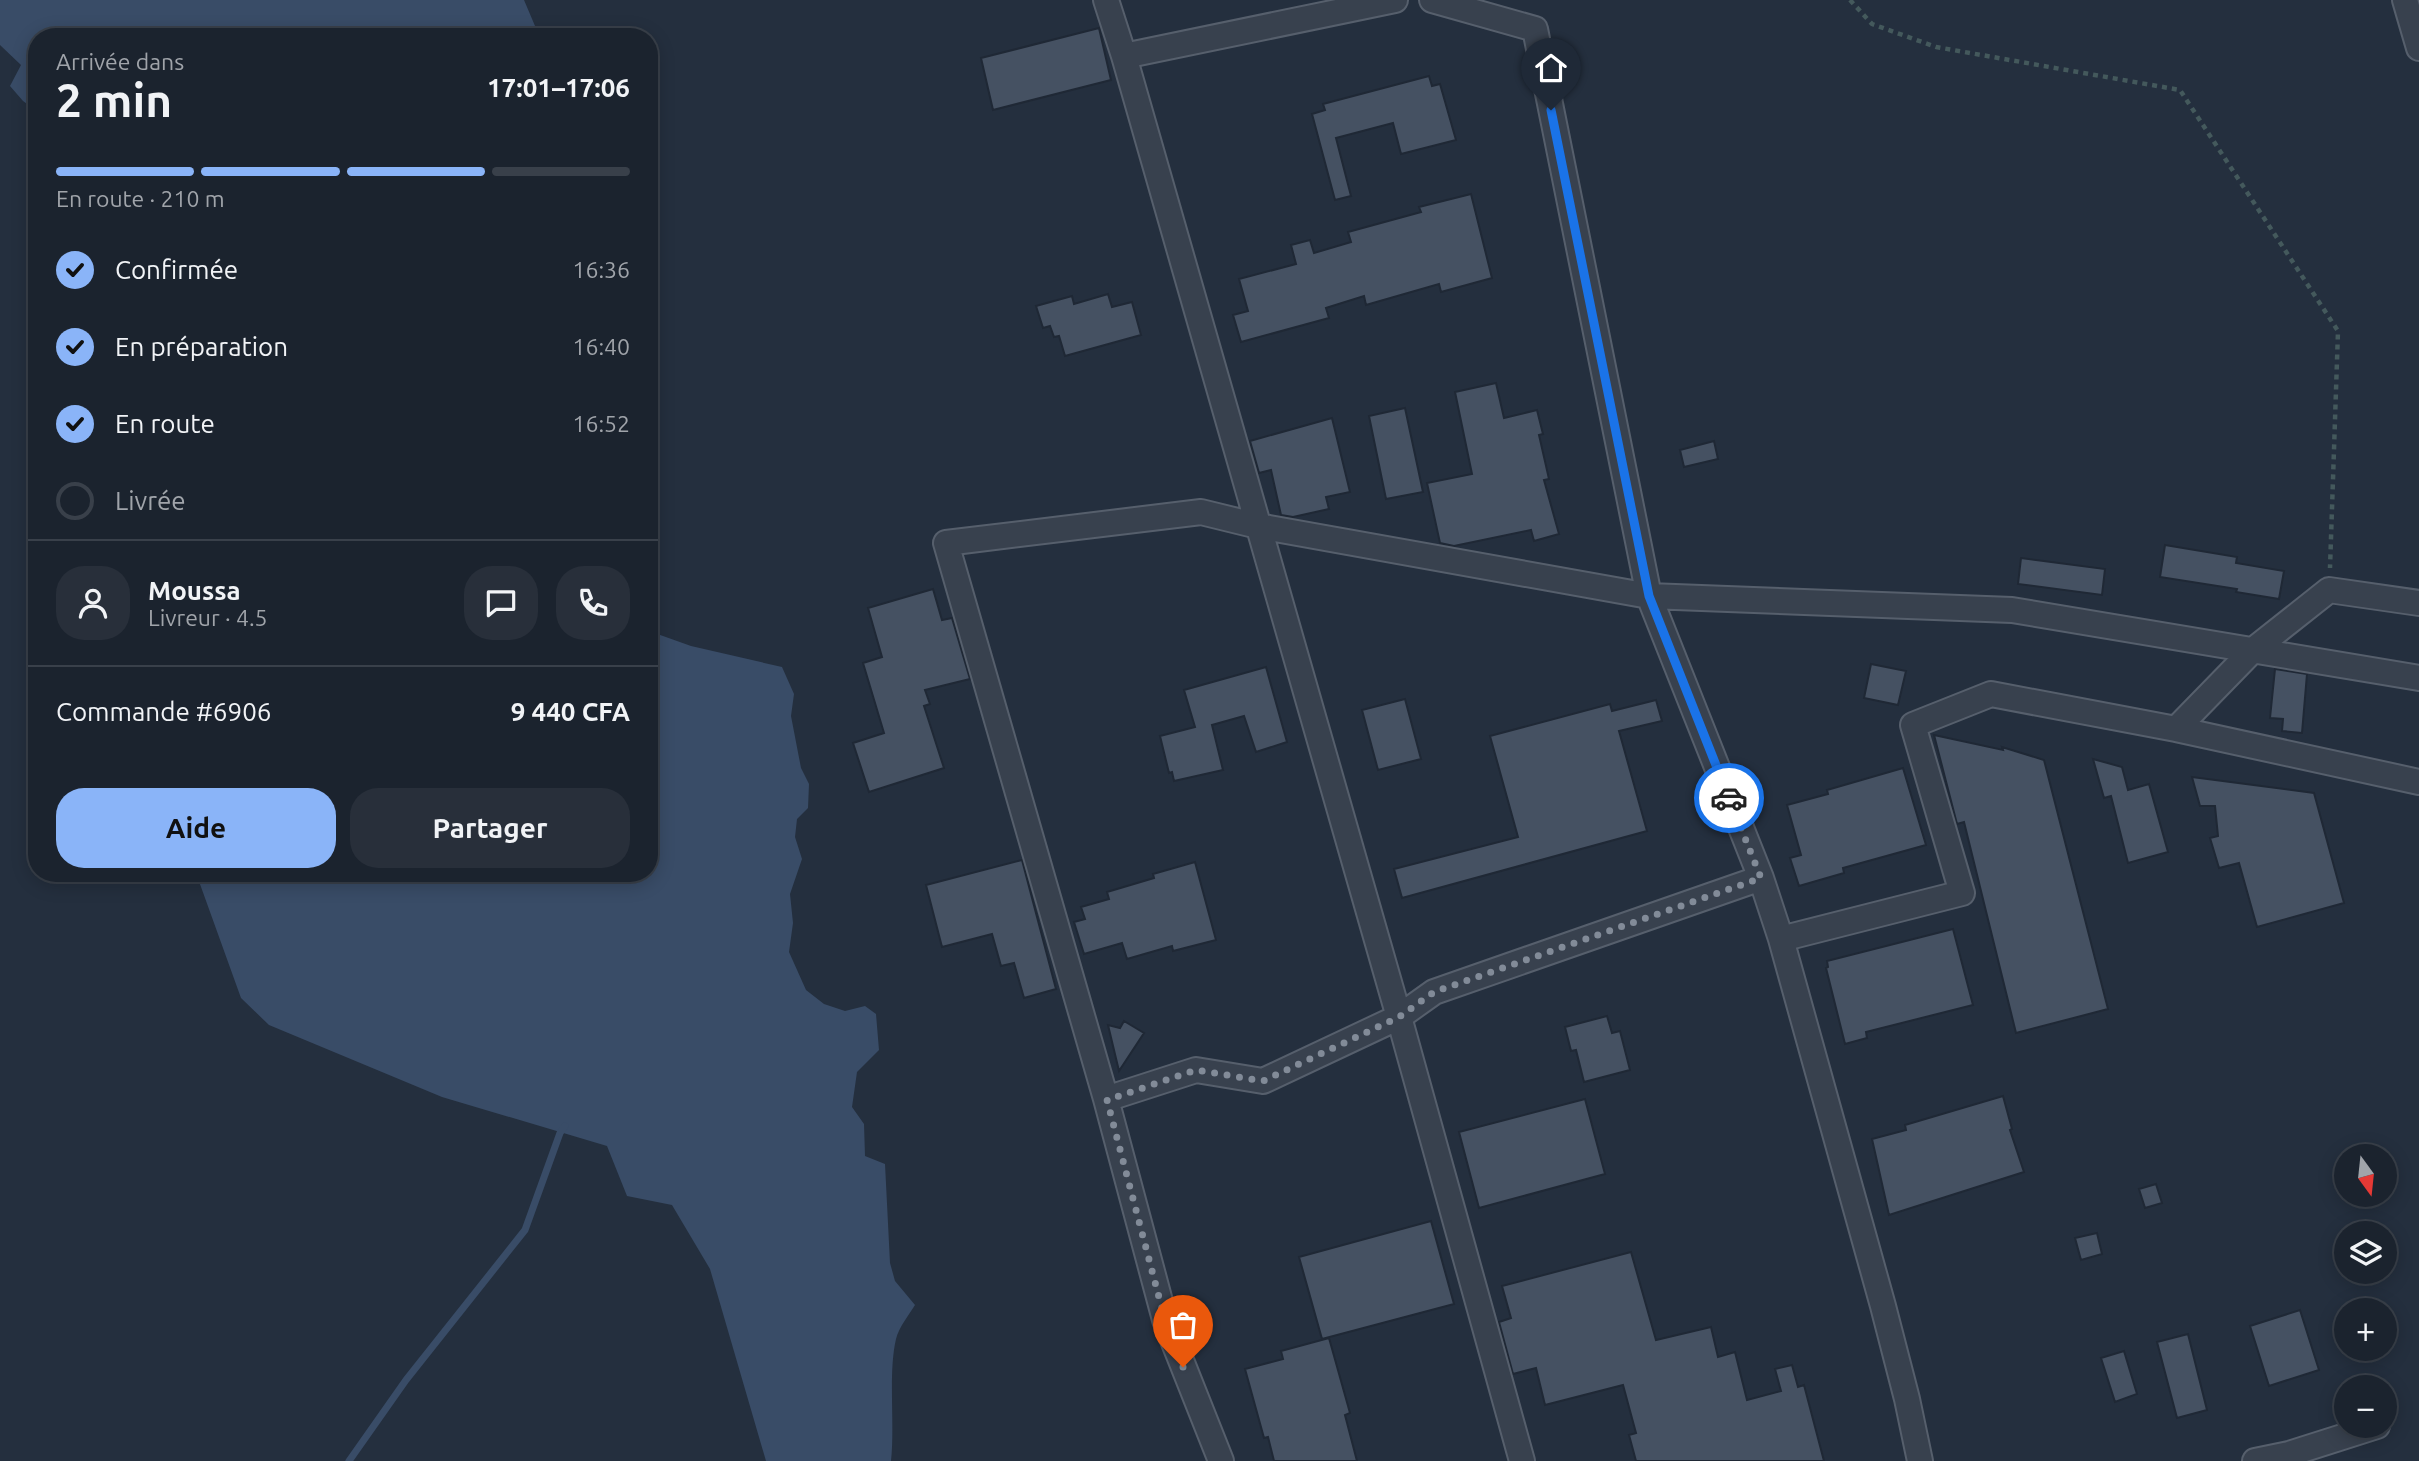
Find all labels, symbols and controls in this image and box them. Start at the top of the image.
pin [1521,38,1581,110]
text: Arrivée dans [56,49,184,74]
icon: home [1532,49,1570,87]
text: 17:01–17:06 [487,73,630,102]
text: 2 min [56,74,172,126]
text: En route · 210 m [56,186,225,211]
icon: check [56,251,94,289]
text: Confirmée [115,255,238,284]
text: 16:36 [572,257,630,282]
icon: check [56,328,94,366]
text: En préparation [115,332,288,361]
text: 16:40 [572,334,630,359]
icon: check [56,405,94,443]
text: En route [115,409,215,438]
text: 16:52 [572,411,630,436]
text: Livrée [115,486,186,515]
button: person [56,566,130,640]
button: chat [464,566,538,640]
button: phone [556,566,630,640]
text: Moussa [148,576,241,605]
text: Livreur · 4.5 [148,605,268,630]
text: Commande #6906 [56,697,272,726]
text: 9 440 CFA [511,697,630,726]
courier [1694,763,1764,833]
icon: car [1710,779,1748,817]
button: Aide [56,788,336,868]
button: Partager [350,788,630,868]
north arrow [2334,1144,2398,1208]
map controls [2334,1144,2397,1438]
button: layers [2334,1221,2397,1284]
pin [1153,1295,1213,1367]
button: + [2334,1298,2397,1361]
icon: bag [1164,1306,1202,1344]
button: − [2334,1375,2397,1438]

